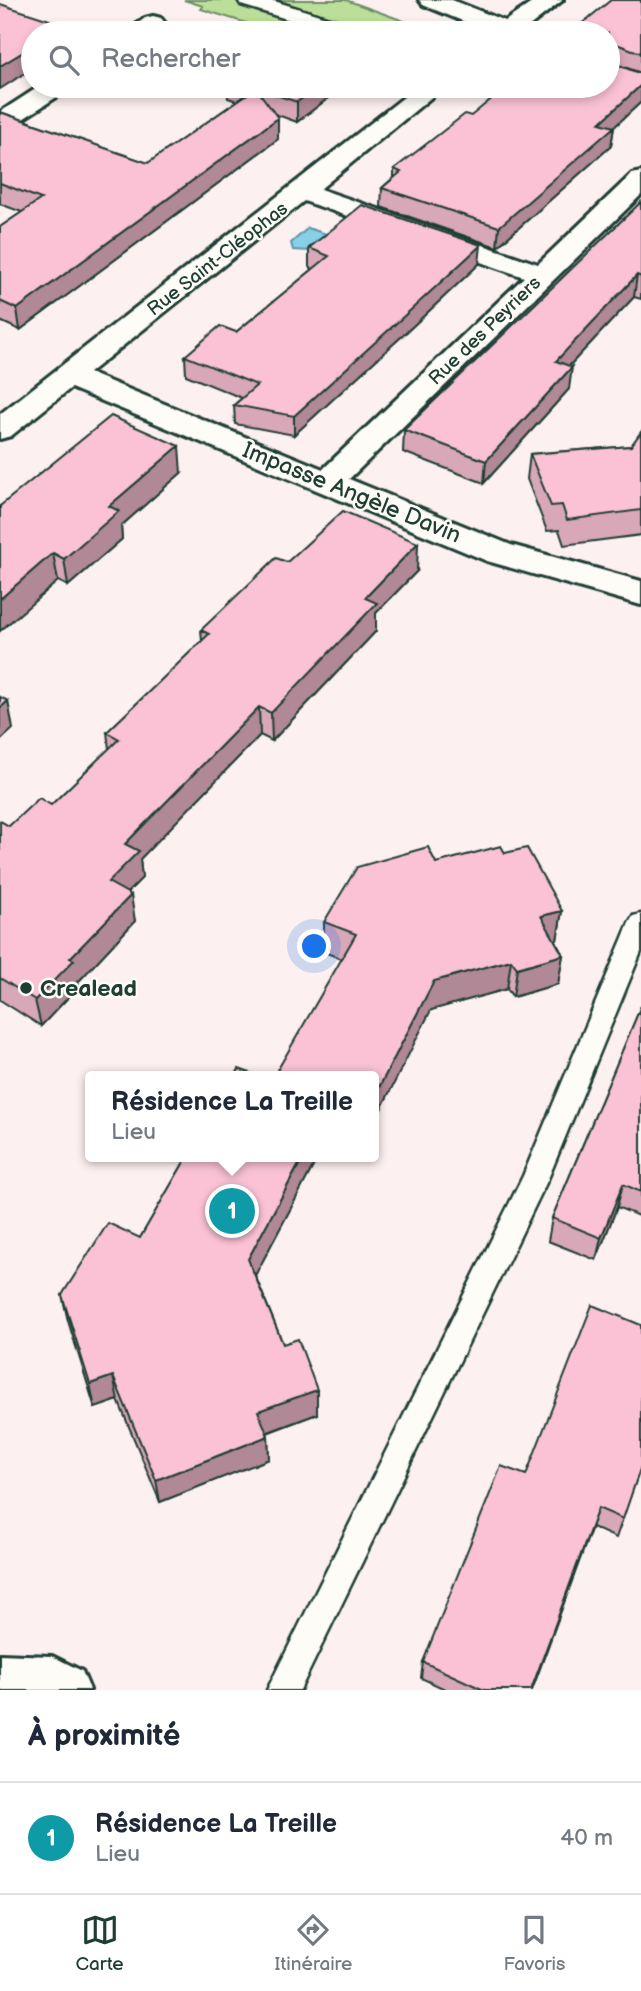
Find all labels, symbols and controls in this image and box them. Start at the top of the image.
search box [21,21,620,98]
icon: search [45,41,83,79]
text: Rechercher [101,44,240,75]
street label: Rue Saint-Cléophas [143,197,293,321]
street label: Rue des Peyriers [424,272,546,390]
street label: Impasse Angèle Davin [238,436,465,550]
your location [297,929,331,963]
place label: Crealead [40,975,137,1003]
marker: Crealead [18,980,34,996]
popup [85,1071,379,1162]
text: Résidence La Treille [111,1087,353,1118]
text: Lieu [111,1118,156,1146]
pin: 1 [209,1185,255,1237]
text: À proximité [28,1718,180,1754]
text: Résidence La Treille [95,1809,337,1840]
text: 1 [46,1824,56,1852]
text: 40 m [560,1824,613,1852]
text: Lieu [95,1840,140,1868]
tab: Carte [76,1911,123,1976]
tab: Itinéraire [275,1911,352,1976]
tab: Favoris [503,1911,565,1976]

